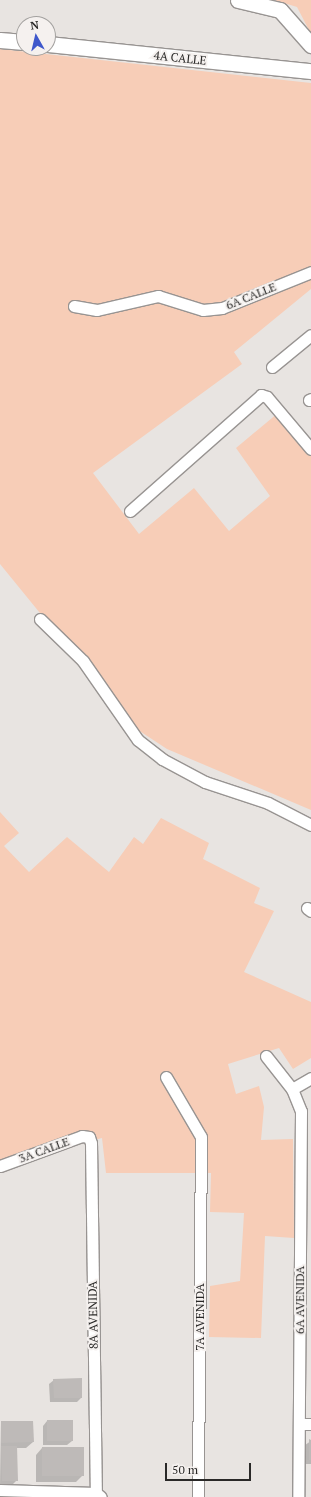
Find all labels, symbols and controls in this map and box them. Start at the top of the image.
north arrow [16,16,56,56]
text: N [29,18,40,33]
street label: 4A CALLE [153,48,207,68]
street label: 6A CALLE [224,279,278,313]
street label: 3A CALLE [16,1134,72,1166]
street label: 6A AVENIDA [293,1266,307,1334]
street label: 8A AVENIDA [85,1281,101,1349]
street label: 7A AVENIDA [193,1283,207,1351]
scale bar [167,1455,253,1481]
text: 50 m [172,1462,198,1477]

